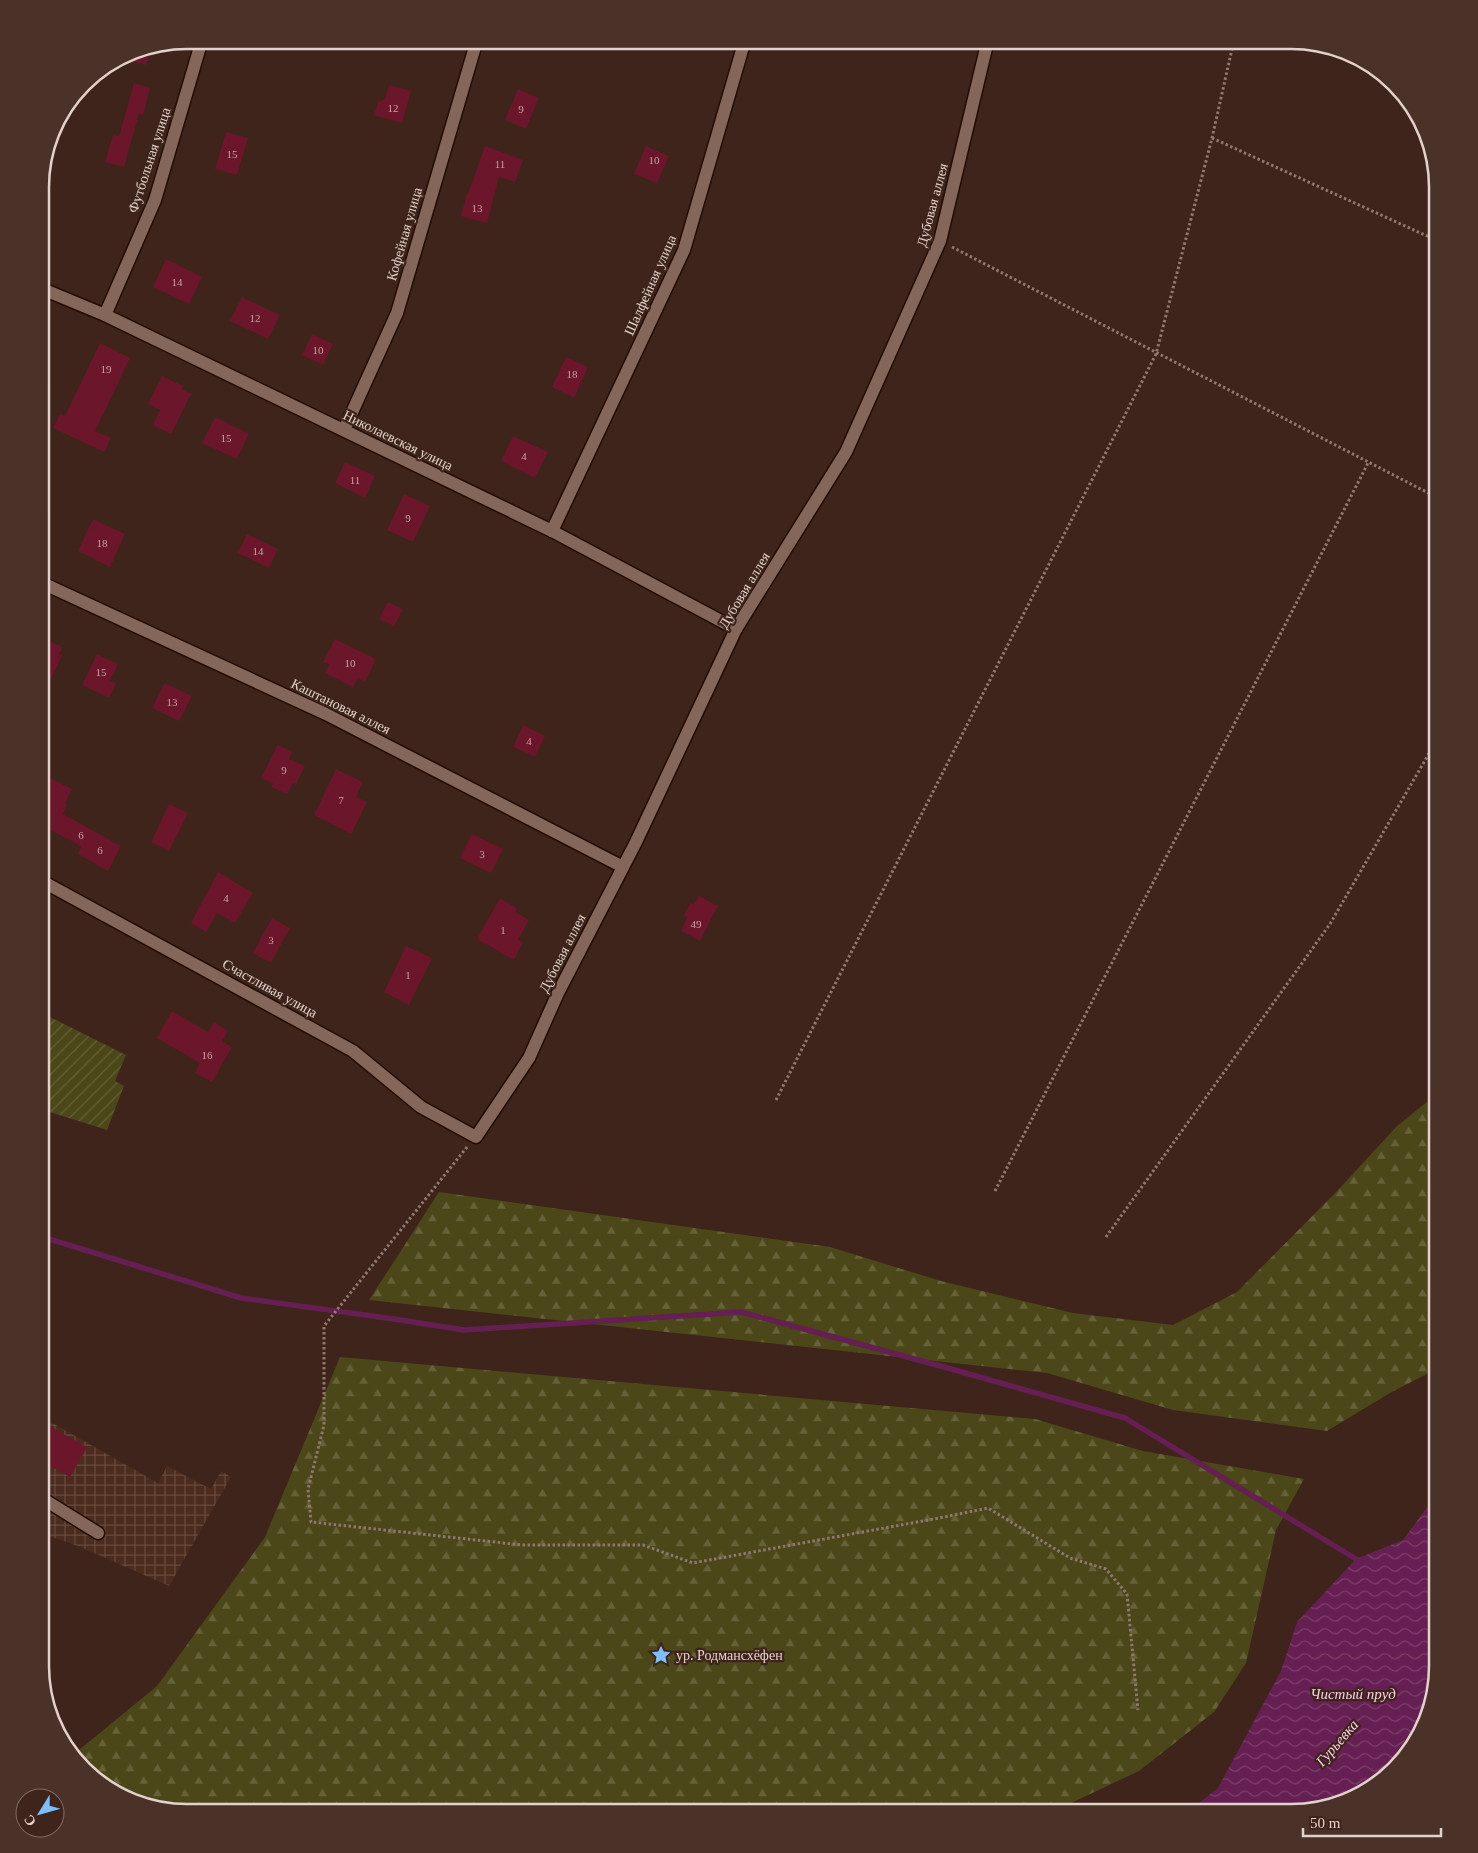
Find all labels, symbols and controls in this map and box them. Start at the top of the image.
house number: 12 [388,102,399,114]
house number: 9 [518,103,524,115]
street label: Футбольная улица [125,105,174,215]
house number: 15 [227,148,238,160]
house number: 10 [649,154,660,166]
house number: 11 [495,158,505,170]
street label: Дубовая аллея [914,161,951,249]
street label: Кофейная улица [384,185,425,283]
house number: 13 [472,202,483,214]
street label: Шалфейная улица [622,232,680,338]
house number: 14 [172,276,183,288]
house number: 12 [250,312,261,324]
house number: 10 [313,344,324,356]
house number: 19 [101,363,112,375]
house number: 18 [567,368,578,380]
street label: Николаевская улица [341,407,456,474]
house number: 15 [221,432,232,444]
house number: 4 [521,450,527,462]
house number: 11 [350,474,360,486]
house number: 9 [405,512,411,524]
house number: 18 [97,537,108,549]
house number: 14 [253,545,264,557]
street label: Дубовая аллея [716,549,773,631]
house number: 10 [345,657,356,669]
house number: 15 [96,666,107,678]
street label: Каштановая аллея [289,676,393,737]
house number: 13 [167,696,178,708]
house number: 4 [526,735,532,747]
house number: 9 [281,764,287,776]
house number: 7 [338,794,344,806]
house number: 6 [78,829,84,841]
house number: 6 [97,844,103,856]
house number: 3 [479,848,485,860]
house number: 4 [223,892,229,904]
street label: Дубовая аллея [536,911,589,995]
house number: 49 [691,918,702,930]
house number: 1 [500,924,506,936]
house number: 3 [268,934,274,946]
street label: Счастливая улица [220,956,320,1021]
house number: 1 [405,969,411,981]
house number: 16 [202,1049,213,1061]
place icon: ур. Родмансхёфен [650,1644,672,1666]
place label: ур. Родмансхёфен [676,1648,783,1663]
water label: Чистый пруд [1310,1686,1396,1702]
water label: Гурьевка [1312,1717,1361,1770]
north arrow [15,1788,65,1838]
scale bar [1303,1806,1440,1838]
text: С [21,1812,39,1829]
text: 50 m [1310,1815,1341,1831]

